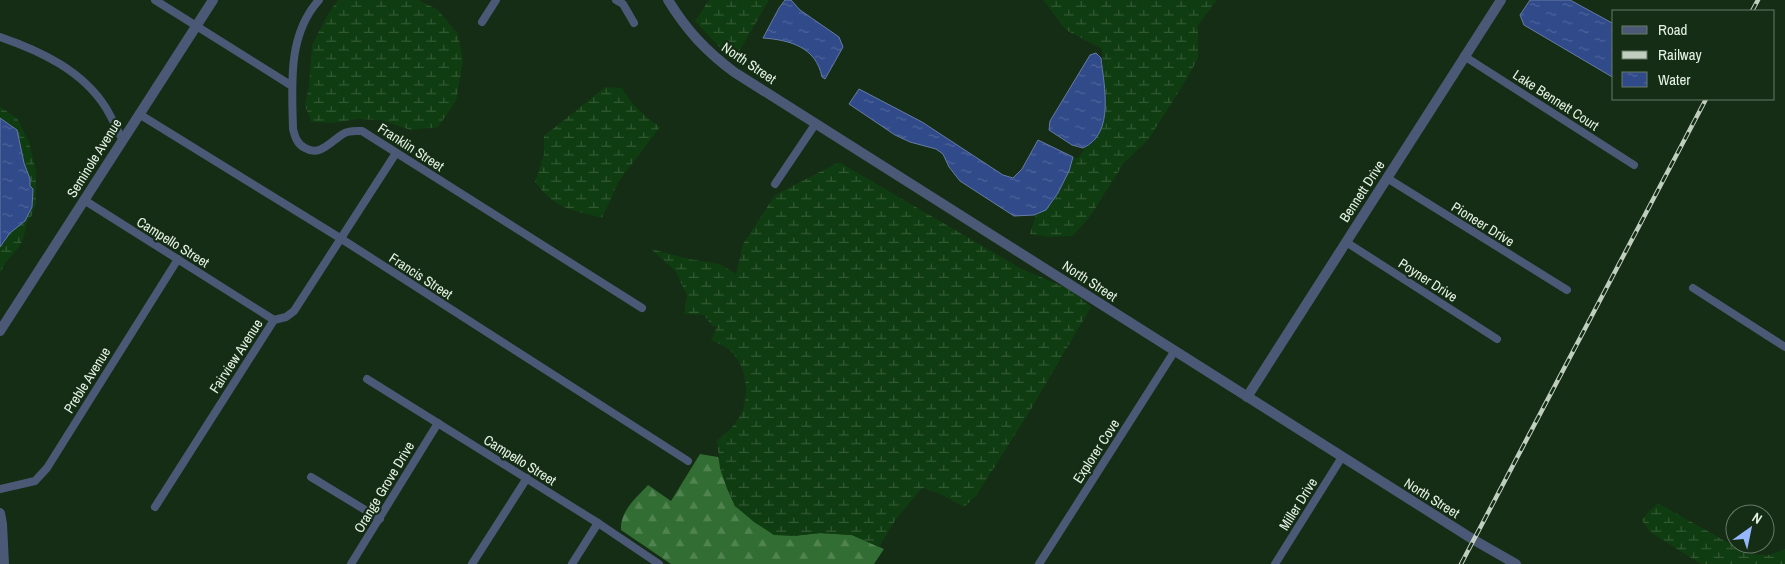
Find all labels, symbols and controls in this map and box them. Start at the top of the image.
legend [1612,10,1775,100]
text: Road [1658,19,1687,40]
street label: North Street [718,38,780,88]
text: Railway [1658,44,1703,65]
street label: Lake Bennett Court [1510,66,1602,134]
text: Water [1658,69,1690,90]
street label: Seminole Avenue [63,115,125,201]
street label: Franklin Street [375,119,447,175]
street label: Bennett Drive [1335,157,1389,225]
street label: Pioneer Drive [1448,198,1518,250]
street label: Campello Street [133,213,213,271]
street label: Francis Street [386,249,456,303]
street label: Poyner Drive [1395,254,1461,306]
street label: North Street [1059,257,1121,305]
street label: Fairview Avenue [205,316,267,396]
street label: Preble Avenue [60,344,114,416]
street label: Explorer Cove [1069,416,1123,486]
street label: Campello Street [480,431,560,489]
street label: Orange Grove Drive [350,438,418,536]
street label: Miller Drive [1275,474,1321,534]
street label: North Street [1401,474,1463,522]
north arrow [1725,504,1775,554]
text: N [1749,508,1765,528]

